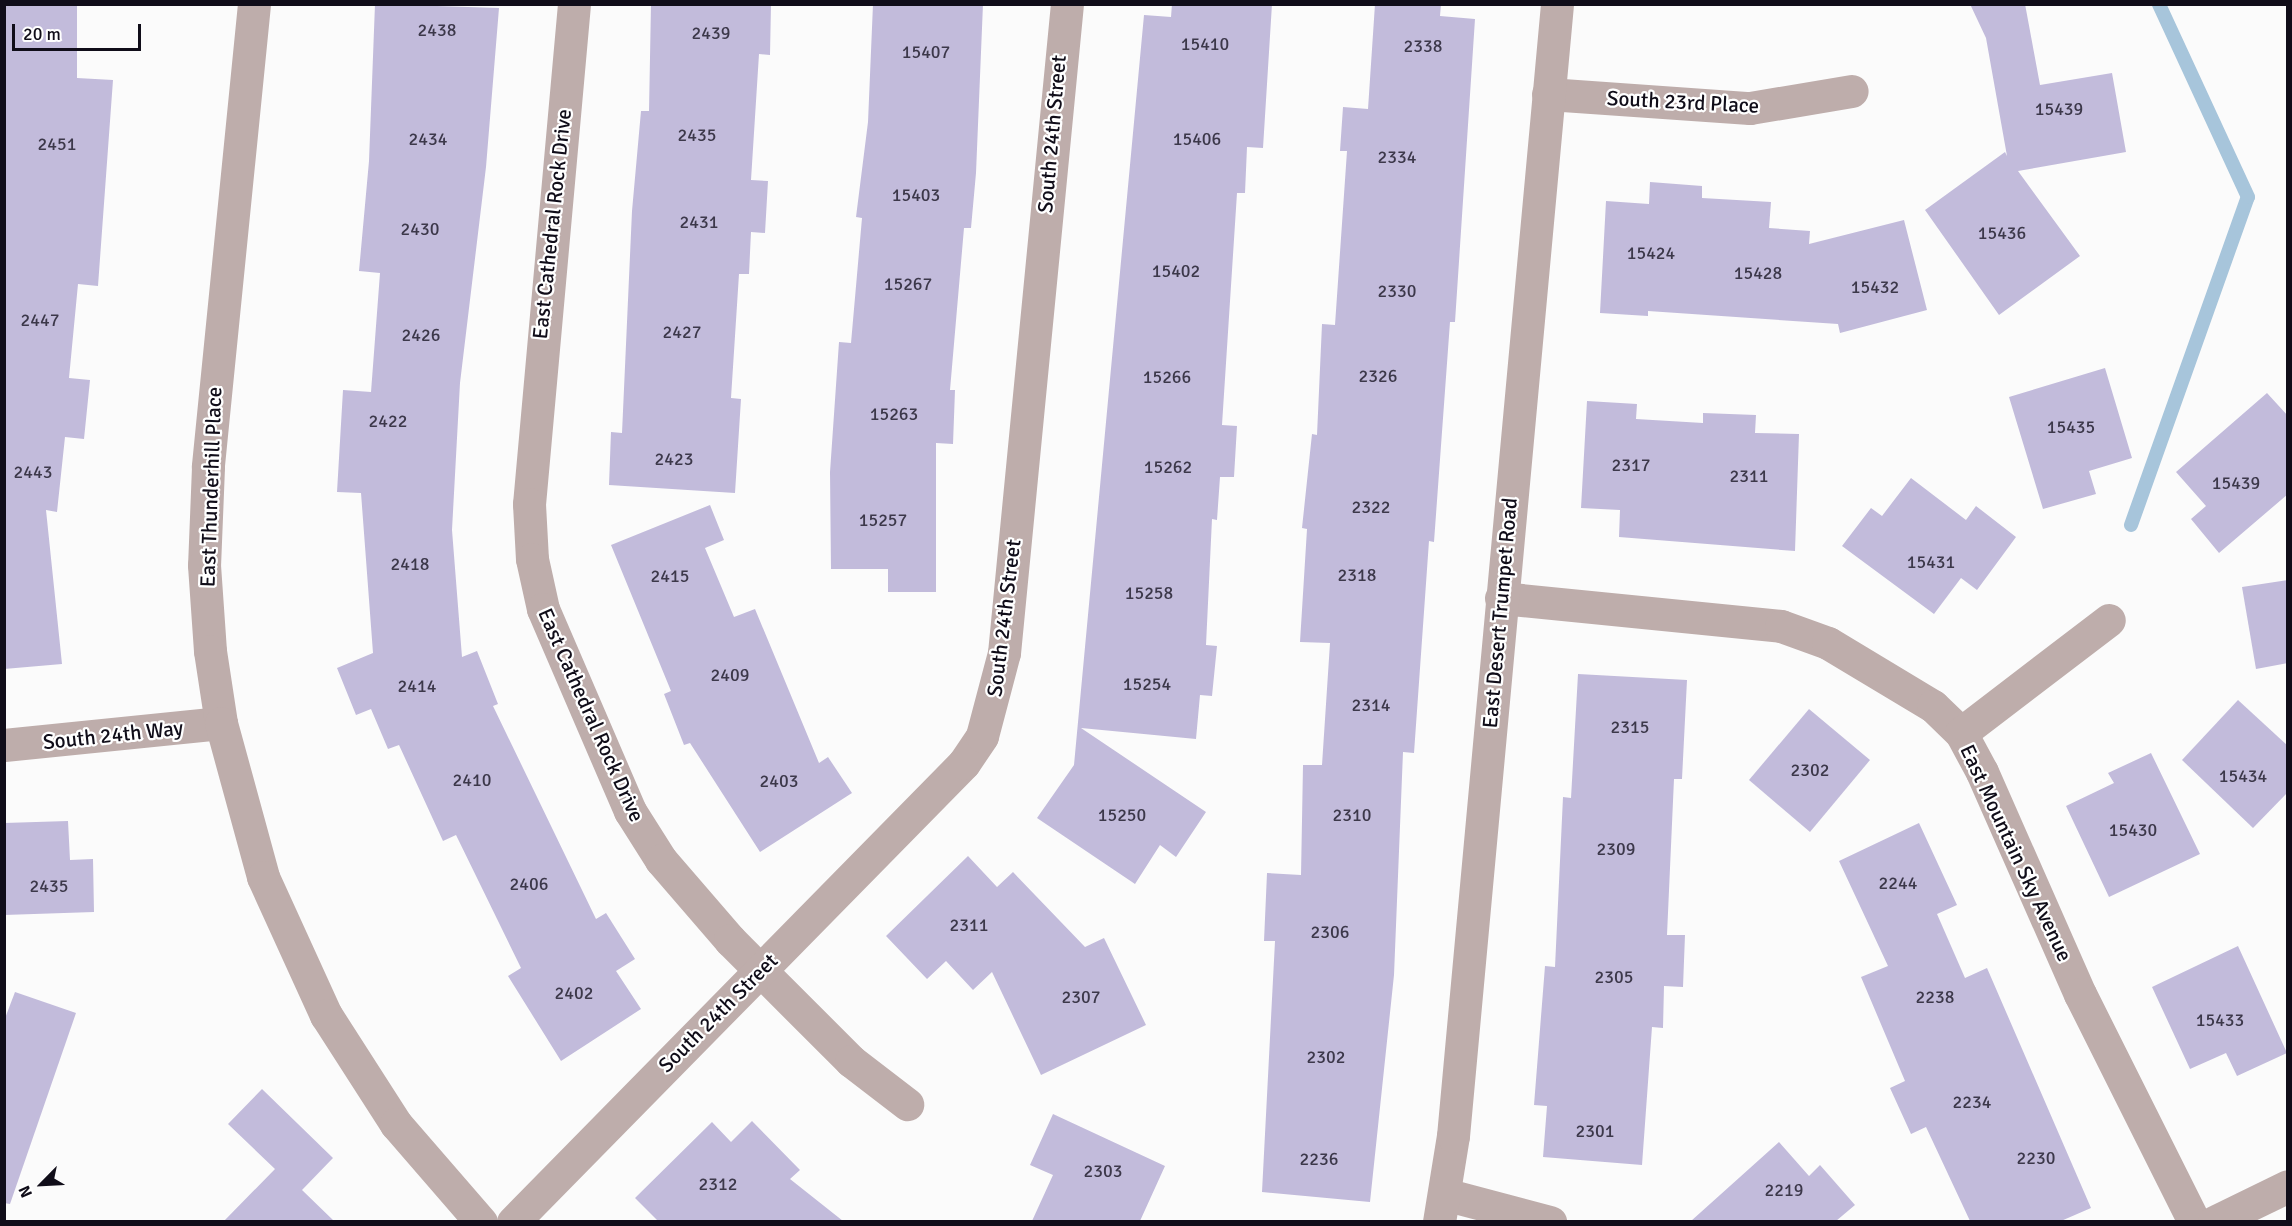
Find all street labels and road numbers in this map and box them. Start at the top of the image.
street label: South 24th Street [1033,54,1071,214]
street label: South 23rd Place [1606,85,1760,119]
street label: East Cathedral Rock Drive [527,108,577,340]
street label: East Thunderhill Place [195,386,227,588]
street label: East Desert Trumpet Road [1477,497,1523,729]
street label: South 24th Street [982,538,1026,698]
street label: East Cathedral Rock Drive [532,604,650,826]
street label: South 24th Way [42,715,184,755]
street label: East Mountain Sky Avenue [1955,741,2077,965]
street label: South 24th Street [653,948,783,1078]

